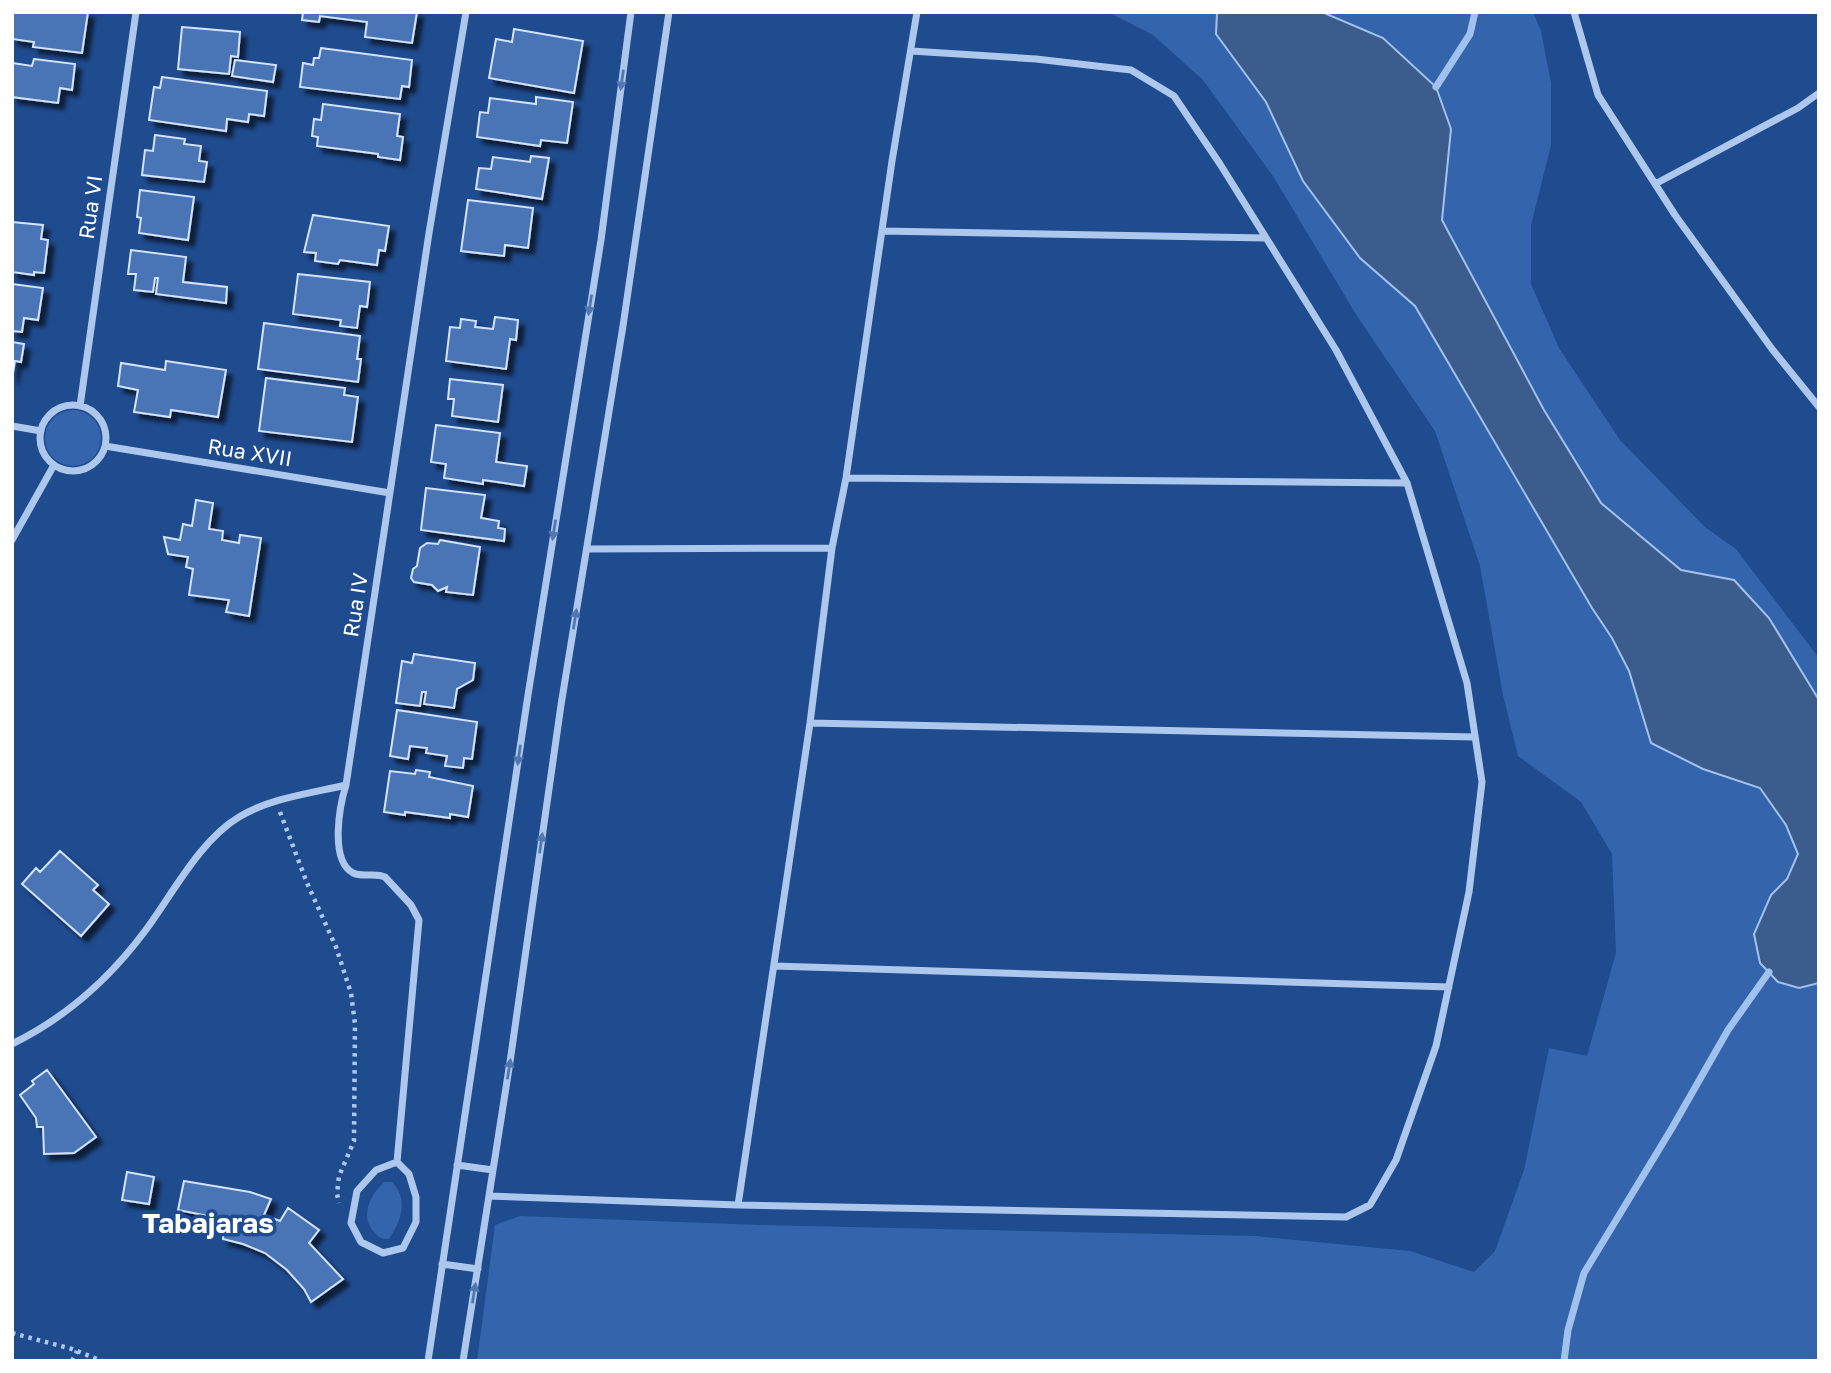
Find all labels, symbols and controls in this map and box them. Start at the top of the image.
one-way arrow [616,69,627,91]
street label: Rua VI [73,173,107,241]
one-way arrow [584,294,595,316]
street label: Rua XVII [206,433,294,471]
one-way arrow [548,519,559,541]
street label: Rua IV [337,571,373,639]
one-way arrow [570,607,581,629]
one-way arrow [513,744,524,766]
one-way arrow [536,832,547,854]
one-way arrow [504,1058,515,1080]
district label: Tabajaras [142,1206,274,1239]
one-way arrow [469,1282,480,1304]

